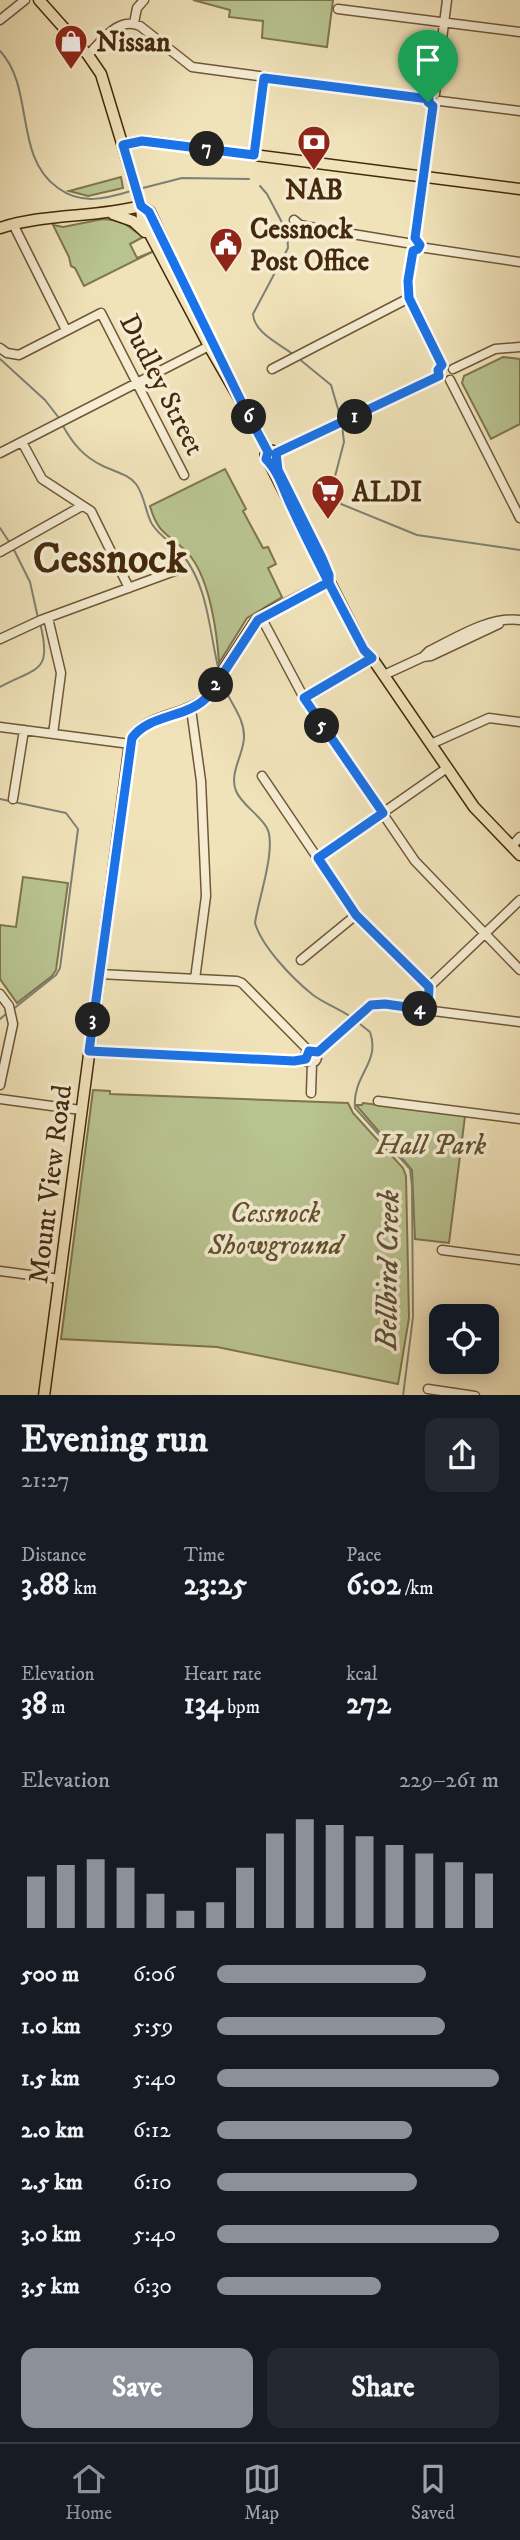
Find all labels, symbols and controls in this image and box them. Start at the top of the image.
shop icon: Nissan [52,22,90,71]
place label: Nissan [96,25,171,60]
pin [398,30,458,102]
icon: arrive [409,41,447,79]
bank icon: NAB [295,123,333,172]
pin: 7 [190,132,224,166]
text: 7 [201,137,212,160]
place label: NAB [285,173,343,208]
place label: Cessnock Post Office [250,212,369,279]
public building icon: Cessnock Post Office [207,225,245,274]
street label: Dudley Street [111,308,212,461]
pin: 6 [232,400,266,434]
pin: 1 [338,400,372,434]
text: 6 [244,405,253,428]
text: 1 [351,405,358,428]
supermarket icon: ALDI [309,472,347,521]
place label: ALDI [351,475,423,510]
district label: Cessnock [33,534,188,586]
pin: 2 [198,668,234,702]
text: 2 [211,673,220,696]
pin: 5 [304,708,340,744]
text: 5 [317,714,326,737]
pin: 4 [402,992,438,1026]
text: 4 [414,997,425,1020]
pin: 3 [76,1002,110,1038]
text: 3 [89,1008,96,1031]
street label: Mount View Road [21,1083,80,1286]
park label: Hall Park [375,1128,487,1163]
water label: Bellbird Creek [369,1189,408,1351]
park label: Cessnock Showground [207,1196,346,1263]
map controls [429,1304,499,1374]
button: locate [429,1304,499,1374]
text: Evening run [21,1416,208,1464]
button: share [425,1418,499,1492]
text: 21:27 [21,1466,70,1495]
text: Distance [21,1544,86,1567]
text: Time [184,1544,225,1567]
text: Pace [346,1544,381,1567]
text: 3.88 [21,1567,69,1604]
text: 23:25 [184,1567,247,1604]
text: 6:02 [346,1567,401,1604]
text: km [69,1577,97,1600]
text: /km [401,1577,434,1600]
text: Elevation [21,1663,95,1686]
text: Heart rate [184,1663,262,1686]
text: kcal [346,1663,378,1686]
text: 38 [21,1686,47,1723]
text: 134 [184,1686,223,1723]
text: 272 [346,1686,391,1723]
text: m [47,1696,66,1719]
text: bpm [223,1696,260,1719]
text: Elevation [21,1766,110,1795]
text: 229–261 m [399,1766,499,1795]
text: 500 m [21,1960,79,1989]
text: 6:06 [133,1960,175,1989]
text: 1.0 km [21,2012,81,2041]
text: 5:59 [133,2012,173,2041]
text: 1.5 km [21,2064,80,2093]
text: 5:40 [133,2064,176,2093]
text: 2.0 km [21,2116,84,2145]
text: 6:12 [133,2116,171,2145]
text: 2.5 km [21,2168,83,2197]
text: 6:10 [133,2168,172,2197]
text: 3.0 km [21,2220,81,2249]
text: 5:40 [133,2220,176,2249]
text: 3.5 km [21,2272,80,2301]
text: 6:30 [133,2272,172,2301]
button: Save [21,2348,253,2428]
button: Share [267,2348,499,2428]
tab: Home [65,2460,112,2525]
tab: Map [243,2460,281,2525]
tab: Saved [411,2460,455,2525]

